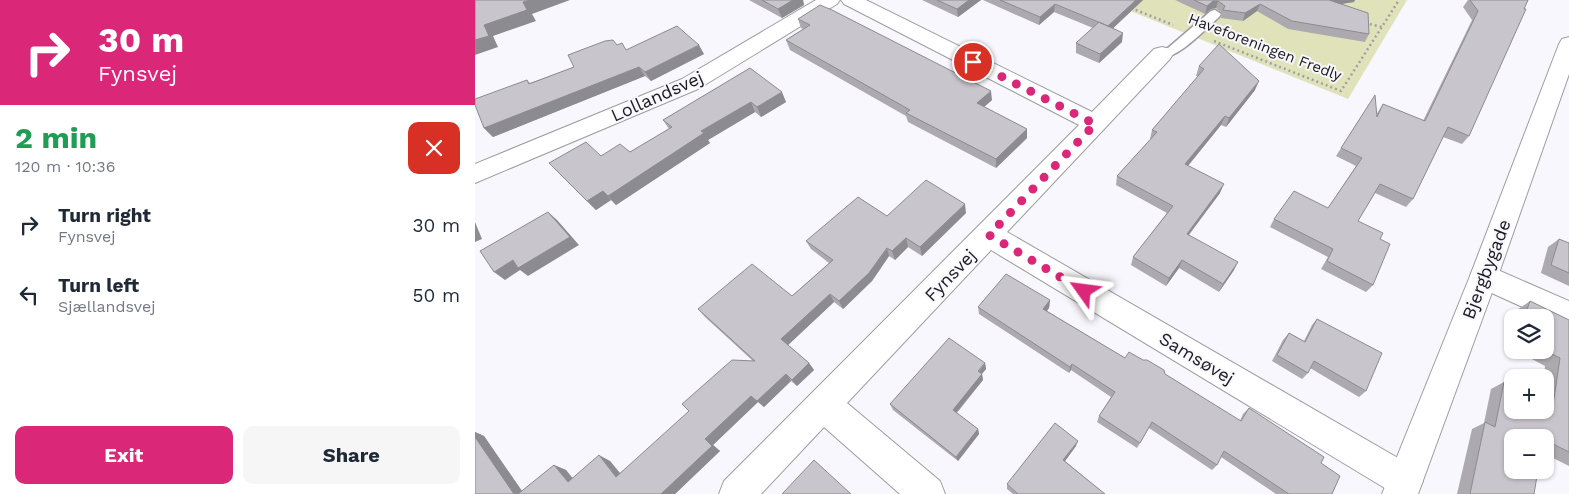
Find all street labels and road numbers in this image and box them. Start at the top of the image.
street label: Haveforeningen Fredly [1186,9,1344,85]
street label: Lollandsvej [608,66,706,126]
street label: Bjergbygade [1457,216,1515,322]
street label: Fynsvej [920,244,980,306]
street label: Samsøvej [1156,327,1238,389]

